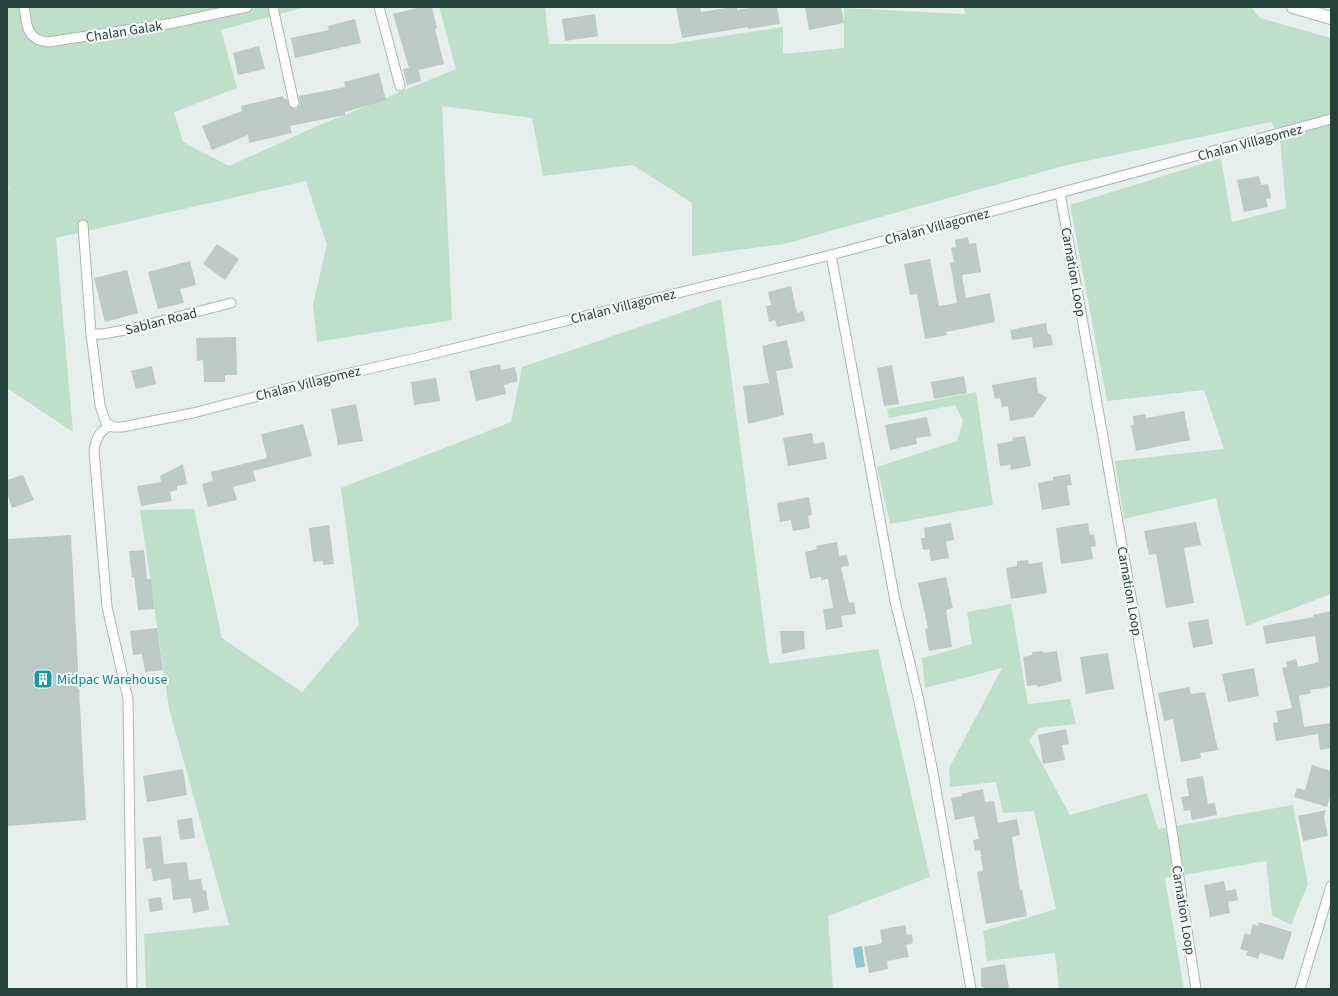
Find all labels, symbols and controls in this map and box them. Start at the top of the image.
street label: Chalan Galak [85,16,164,48]
street label: Chalan Villagomez [1196,119,1305,167]
street label: Chalan Villagomez [883,203,992,251]
street label: Carnation Loop [1055,226,1091,319]
street label: Chalan Villagomez [569,284,678,330]
street label: Sablan Road [123,303,199,341]
street label: Chalan Villagomez [254,361,363,407]
street label: Carnation Loop [1111,545,1147,638]
building icon: Midpac Warehouse [32,668,54,690]
place label: Midpac Warehouse [57,670,167,690]
street label: Carnation Loop [1166,864,1200,957]

